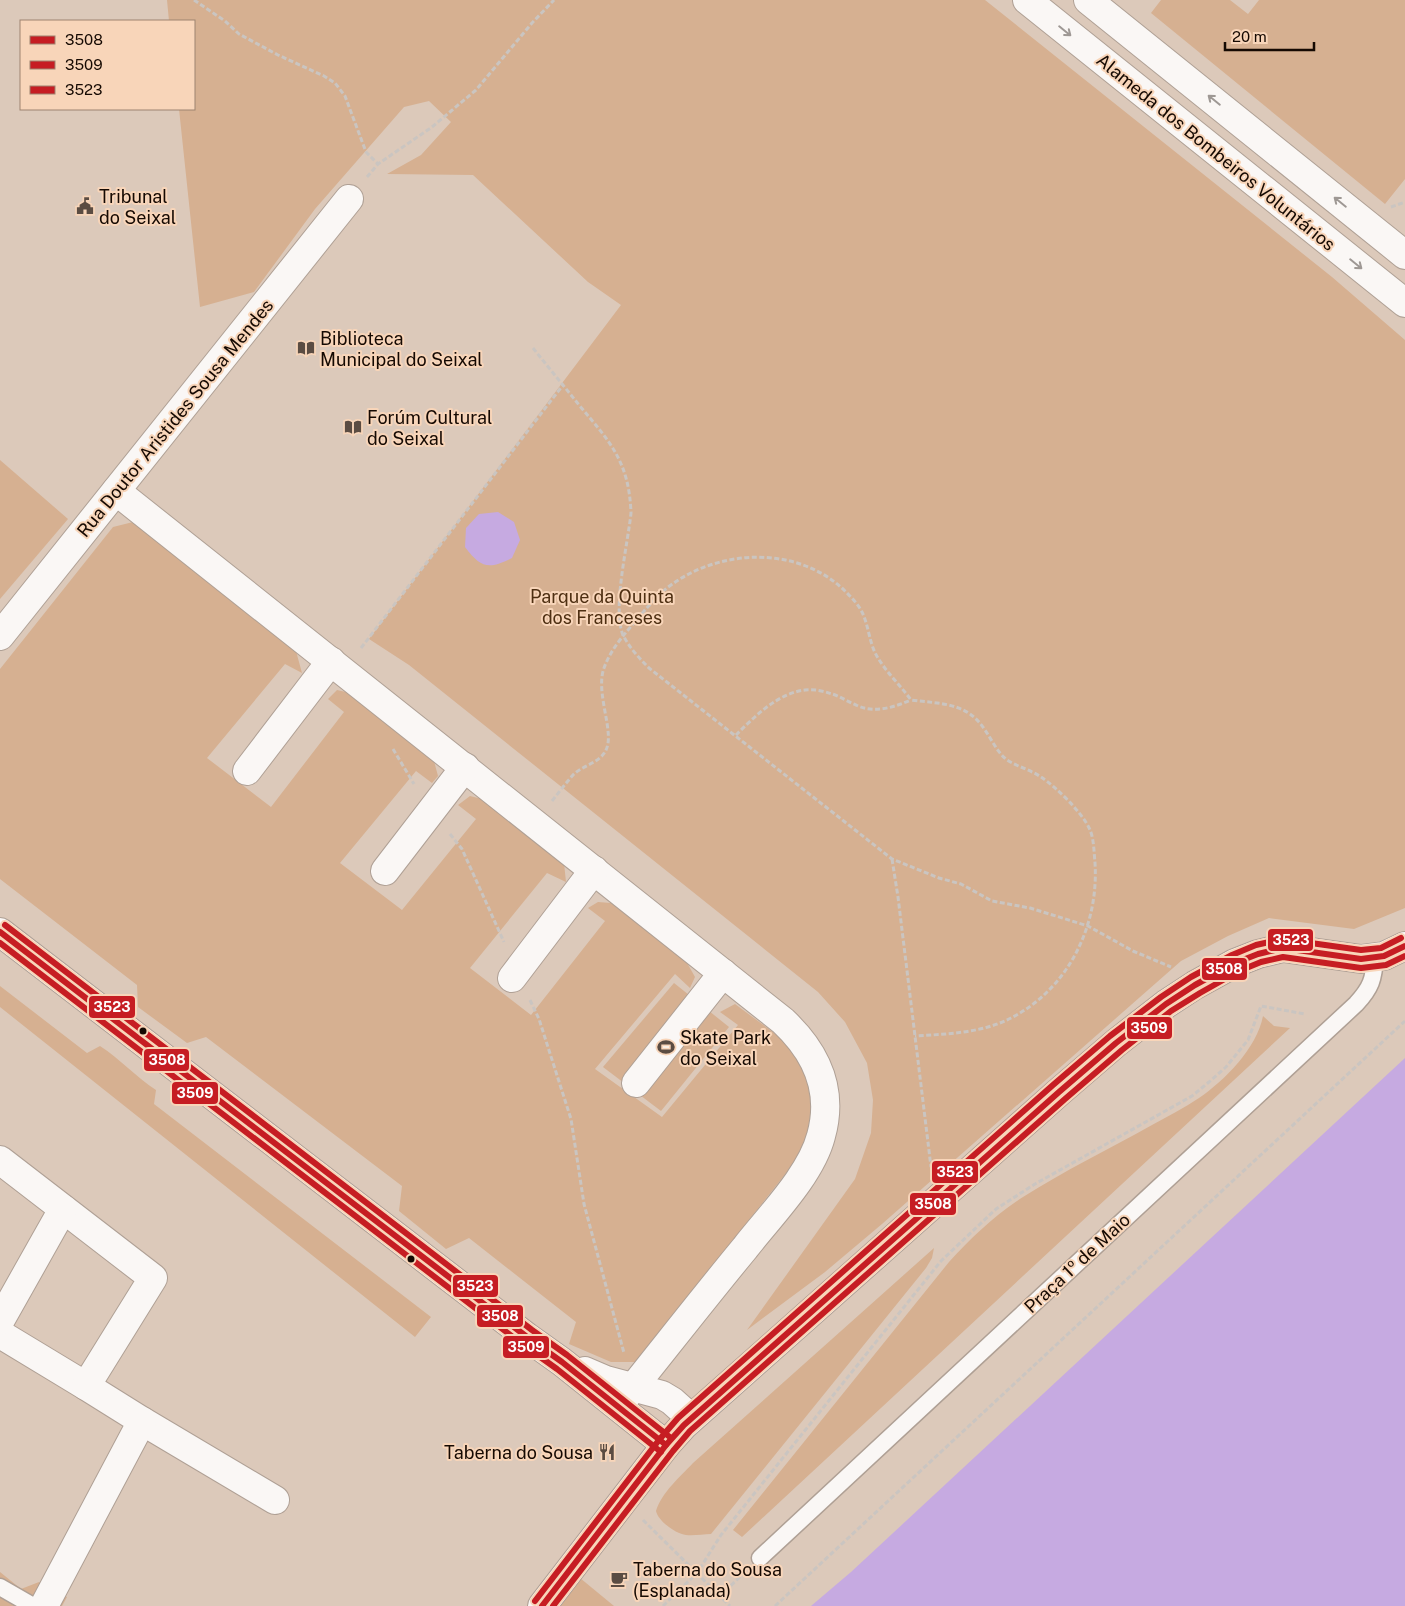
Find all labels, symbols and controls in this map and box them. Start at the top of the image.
legend [20,20,195,110]
scale bar [1225,20,1314,52]
one-way arrow [1059,25,1072,36]
text: 20 m [1232,28,1267,45]
text: 3508 [65,31,103,48]
street label: Alameda dos Bombeiros Voluntários [1092,49,1340,255]
text: 3509 [65,56,103,73]
text: 3523 [65,81,102,98]
one-way arrow [1207,94,1220,105]
place label: Tribunal do Seixal [99,186,176,228]
public building icon: Tribunal do Seixal [75,196,95,216]
one-way arrow [1334,196,1347,207]
one-way arrow [1349,258,1362,269]
street label: Rua Doutor Aristides Sousa Mendes [73,295,277,541]
place label: Biblioteca Municipal do Seixal [320,328,483,370]
library icon: Biblioteca Municipal do Seixal [296,338,316,358]
place label: Forúm Cultural do Seixal [367,407,492,449]
library icon: Forúm Cultural do Seixal [343,417,363,437]
park label: Parque da Quinta dos Franceses [530,586,674,628]
line badge: 3523 [1267,928,1314,952]
text: 3523 [1273,932,1309,948]
line badge: 3508 [1201,957,1248,981]
text: 3508 [1205,961,1243,977]
line badge: 3523 [88,995,136,1019]
text: 3523 [94,999,130,1015]
line badge: 3509 [1126,1016,1173,1040]
text: 3509 [1131,1020,1167,1036]
unlabelled marker [138,1026,148,1036]
place label: Skate Park do Seixal [680,1027,771,1069]
sports icon: Skate Park do Seixal [656,1037,676,1057]
line badge: 3508 [143,1048,190,1072]
text: 3508 [148,1052,186,1068]
line badge: 3509 [171,1081,219,1105]
text: 3509 [177,1085,213,1101]
line badge: 3523 [931,1160,979,1184]
text: 3523 [937,1164,973,1180]
line badge: 3508 [909,1192,957,1216]
text: 3508 [914,1196,952,1212]
street label: Praça 1º de Maio [1020,1209,1134,1317]
unlabelled marker [406,1254,416,1264]
line badge: 3523 [452,1274,499,1298]
text: 3523 [457,1278,493,1294]
line badge: 3508 [476,1304,524,1328]
text: 3508 [481,1308,519,1324]
line badge: 3509 [502,1335,550,1359]
text: 3509 [508,1339,544,1355]
place label: Taberna do Sousa [444,1442,593,1463]
restaurant icon: Taberna do Sousa [597,1442,617,1462]
place label: Taberna do Sousa (Esplanada) [633,1559,782,1601]
cafe icon: Taberna do Sousa (Esplanada) [609,1569,629,1589]

